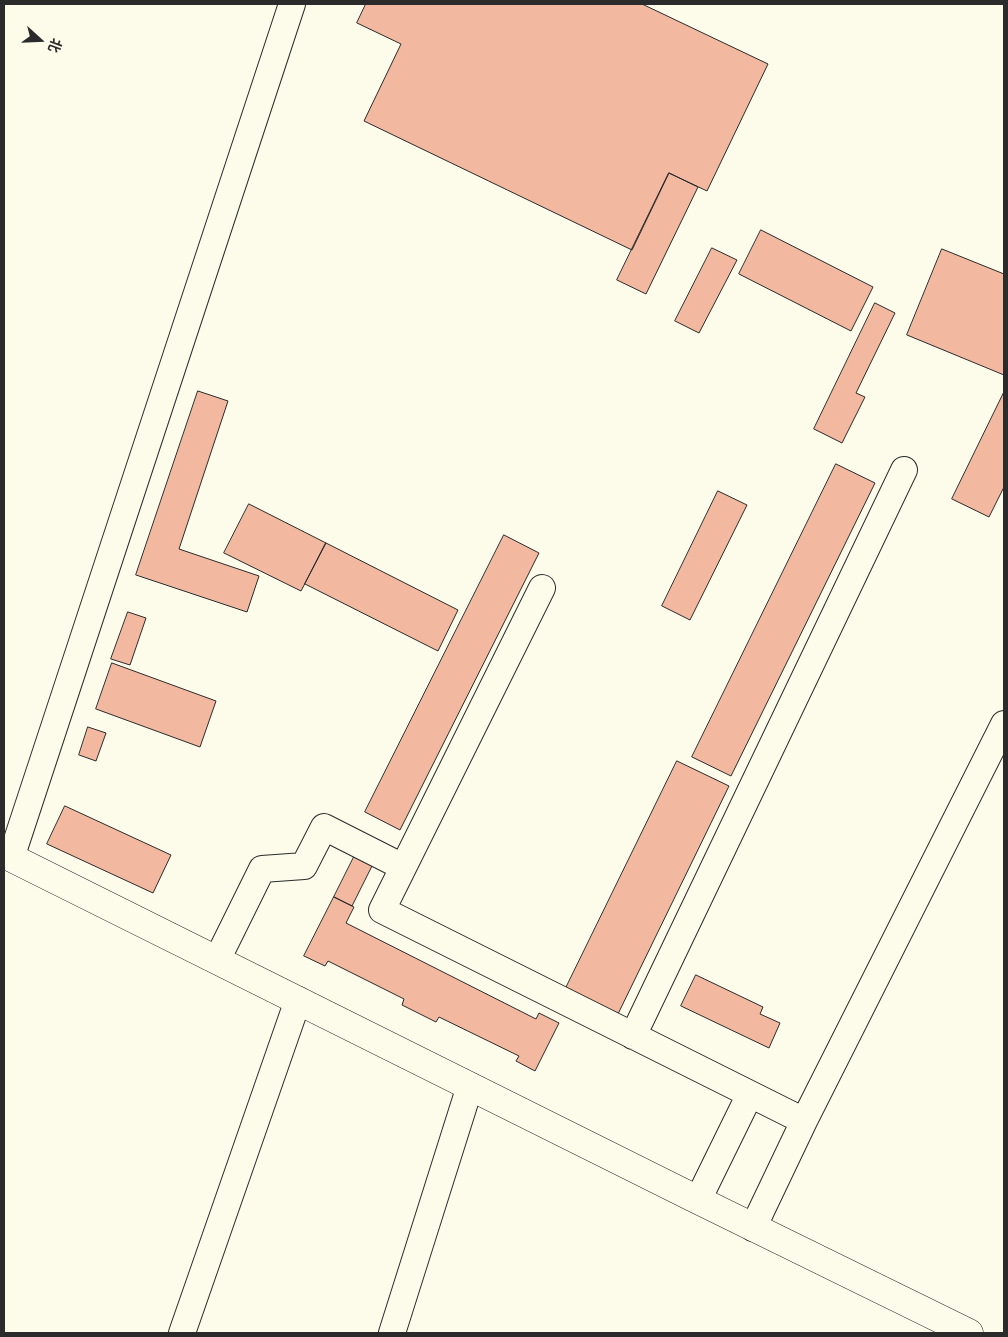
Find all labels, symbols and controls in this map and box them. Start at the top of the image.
north arrow [15,15,65,65]
text: 北 [44,36,65,55]

